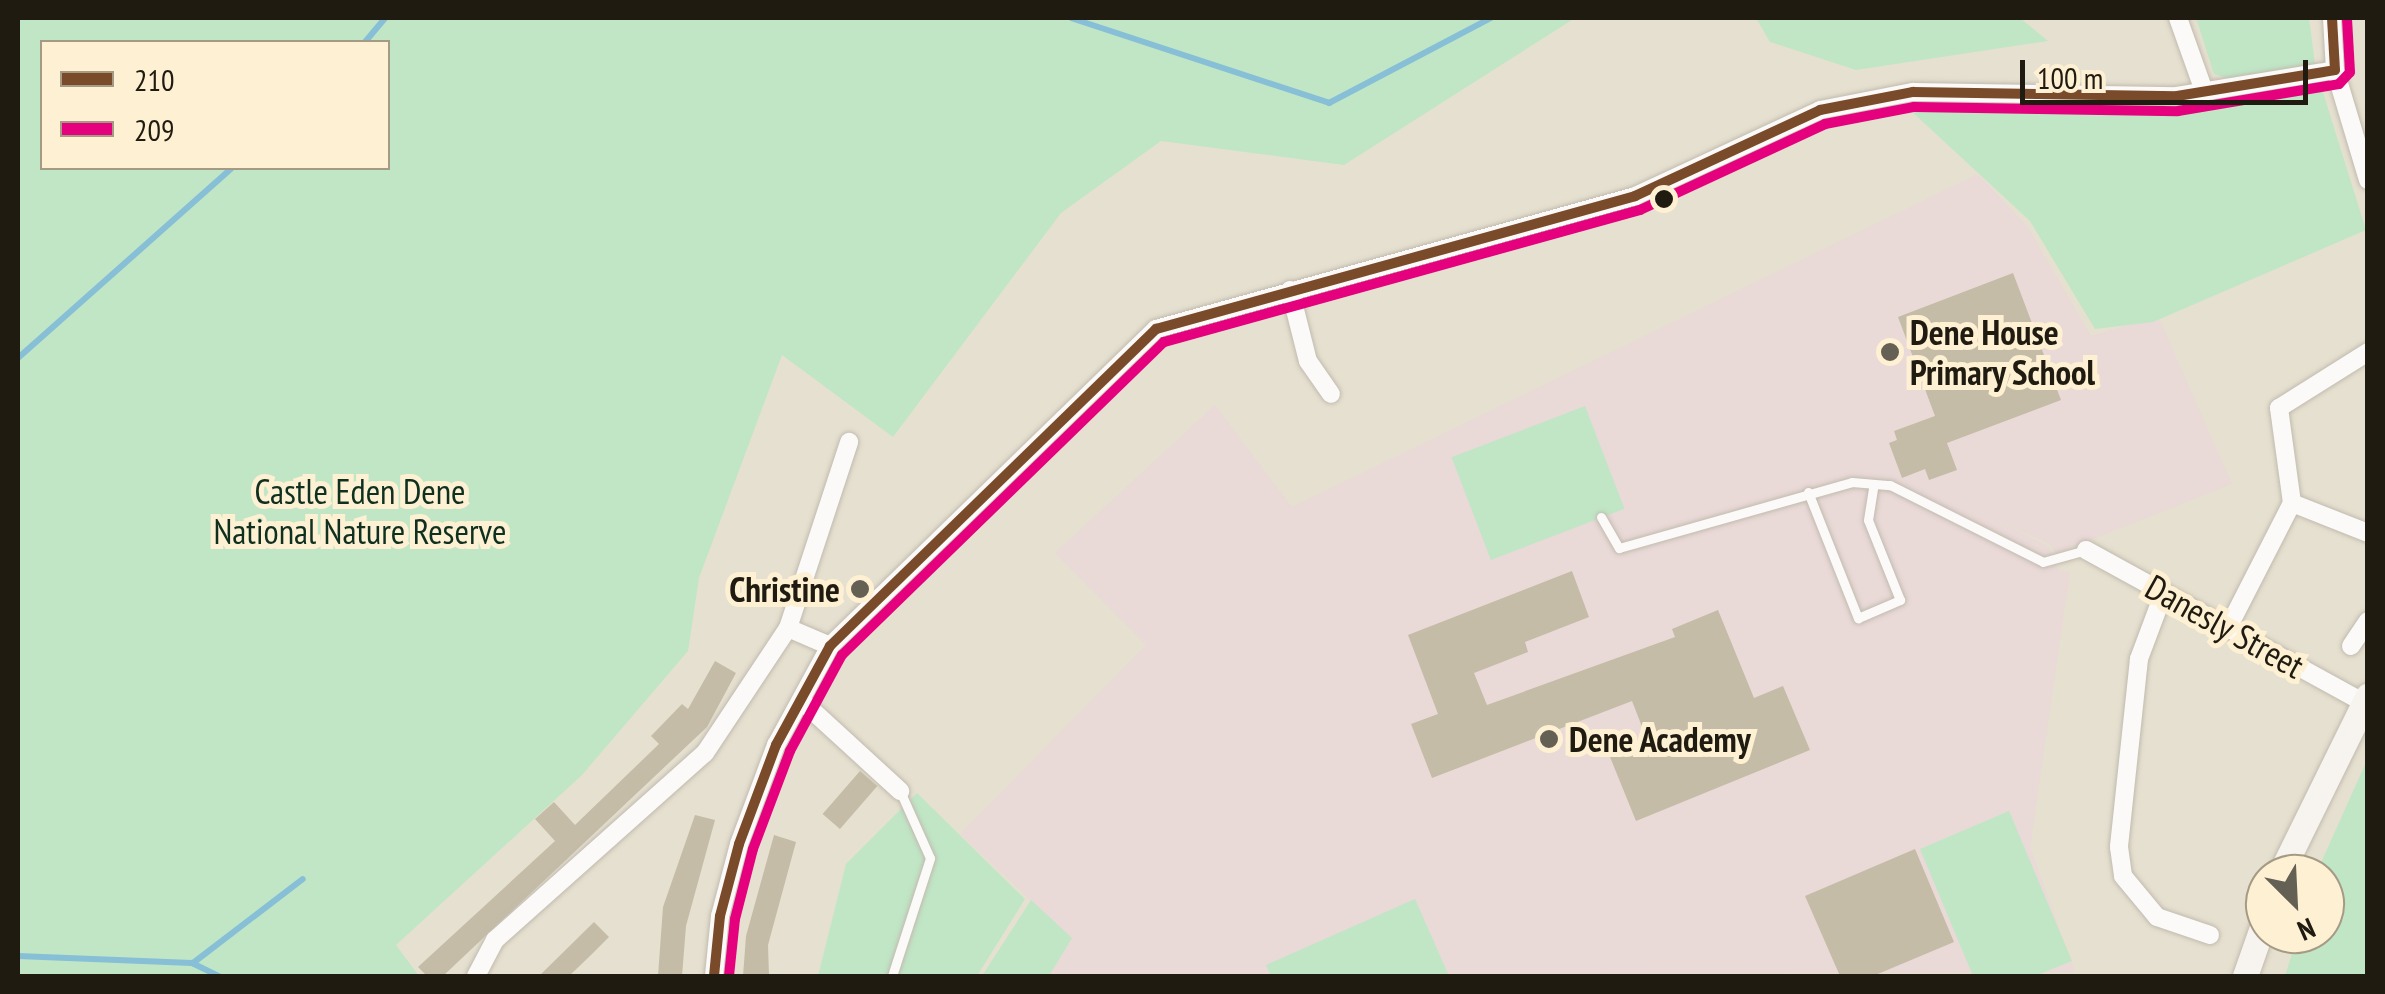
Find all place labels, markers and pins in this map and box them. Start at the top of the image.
unlabelled marker [1654,189,1674,209]
place label: Dene House Primary School [1910,311,2096,393]
marker: Dene House Primary School [1879,341,1901,363]
place label: Christine [729,568,840,610]
marker: Christine [849,578,871,600]
place label: Dene Academy [1569,718,1752,760]
marker: Dene Academy [1538,728,1560,750]

